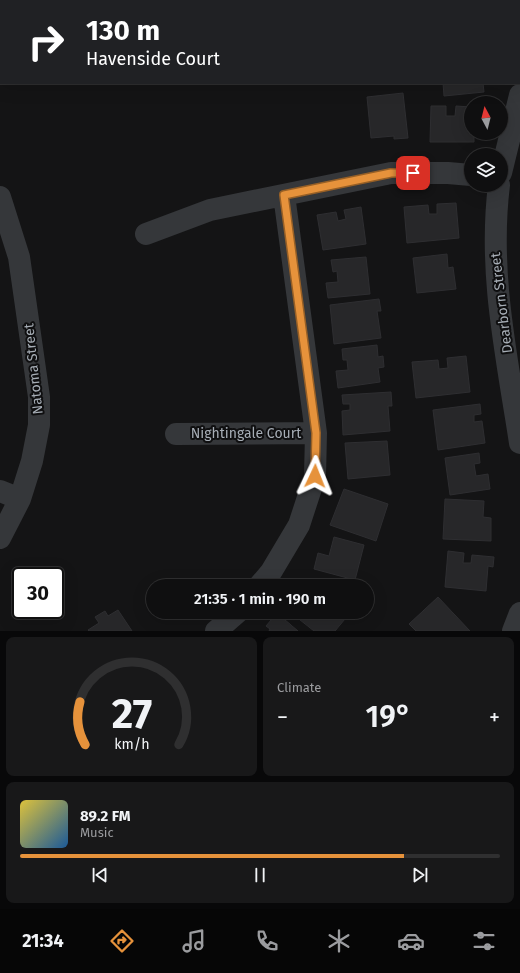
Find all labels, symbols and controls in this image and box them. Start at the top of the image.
text: 130 m [86,14,160,47]
icon: right [20,16,72,68]
text: Havenside Court [86,48,220,70]
north arrow [464,96,508,140]
map controls [464,96,508,192]
button: layers [464,148,508,192]
pin [396,156,430,190]
icon: arrive [402,162,424,184]
street label: Dearborn Street [487,251,516,354]
street label: Natoma Street [20,322,47,415]
street label: Nightingale Court [191,425,302,442]
position arrow [294,455,336,497]
speed limit sign: 30 [12,567,64,619]
text: 21:35 · 1 min · 190 m [194,590,326,608]
text: Climate [277,680,321,695]
text: 27 [111,688,152,738]
text: 19° [366,699,411,735]
text: − [277,704,288,731]
text: + [489,704,500,731]
text: km/h [114,735,149,752]
text: 89.2 FM [80,807,131,825]
text: Music [80,825,114,840]
icon: previous [89,864,111,886]
icon: pause [249,864,271,886]
icon: next [409,864,431,886]
icon: directions [108,927,136,955]
icon: music [180,927,208,955]
icon: phone [253,927,281,955]
icon: climate [325,927,353,955]
icon: car [397,927,425,955]
icon: filters [470,927,498,955]
text: 21:34 [22,930,64,952]

